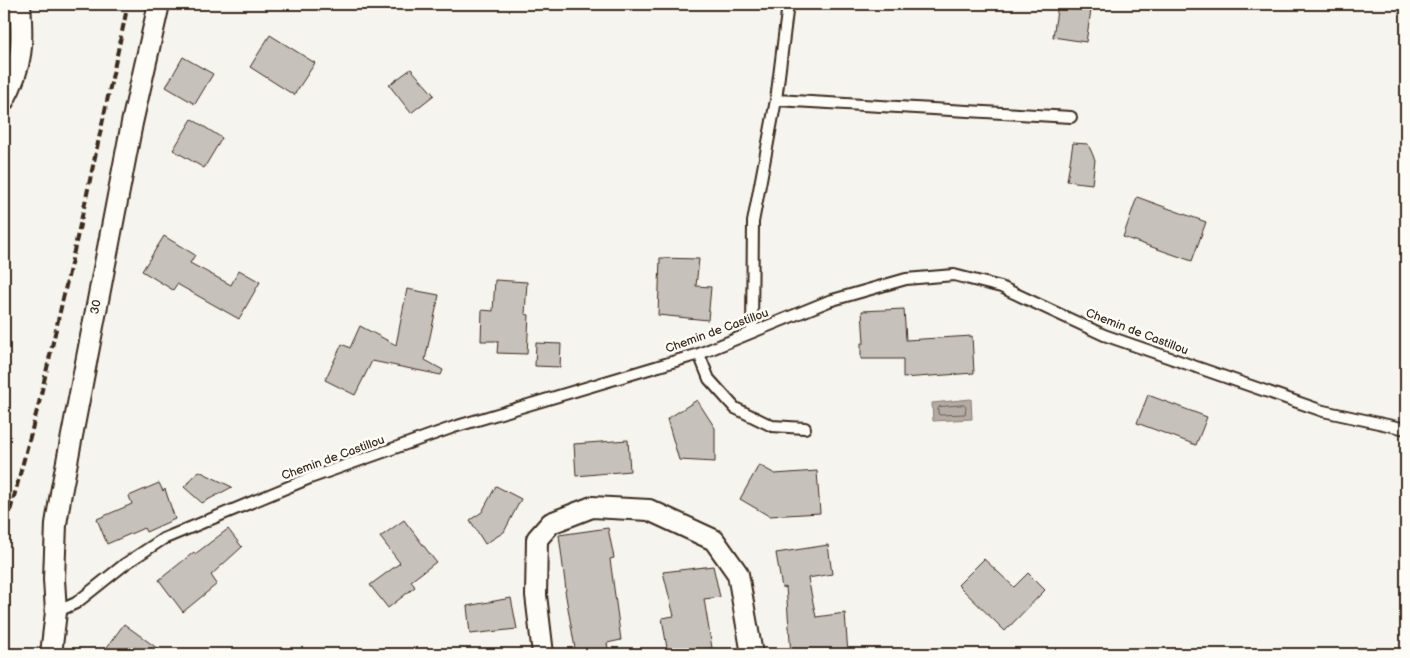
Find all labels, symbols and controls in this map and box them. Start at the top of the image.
street label: 30 [87,298,105,316]
street label: Chemin de Castillou [663,305,771,357]
street label: Chemin de Castillou [1084,306,1190,358]
street label: Chemin de Castillou [279,432,387,484]

